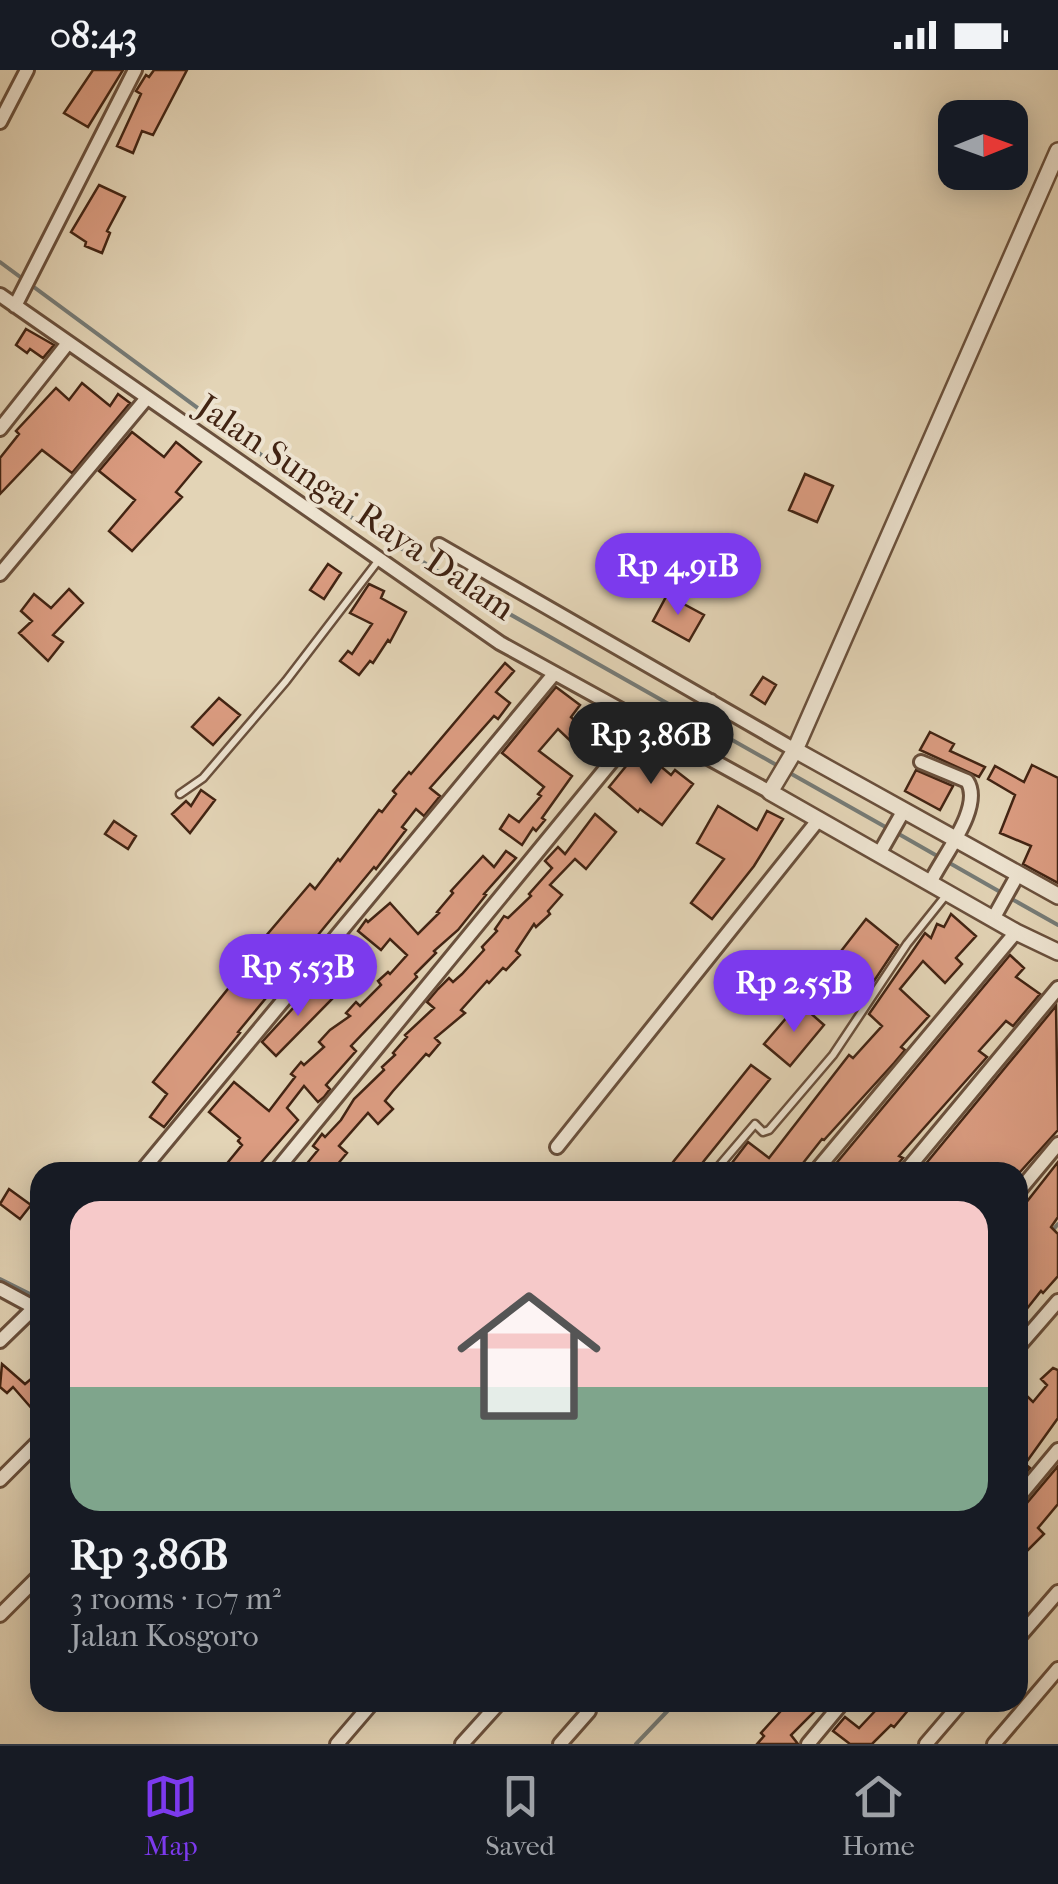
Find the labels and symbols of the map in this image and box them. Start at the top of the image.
north arrow [938,100,1028,190]
street label: Jalan Sungai Raya Dalam [187,384,522,629]
pin: Rp 4.91B [575,533,781,618]
pin: Rp 3.86B [548,702,754,787]
pin: Rp 5.53B [195,934,401,1019]
pin: Rp 2.55B [691,950,897,1035]

